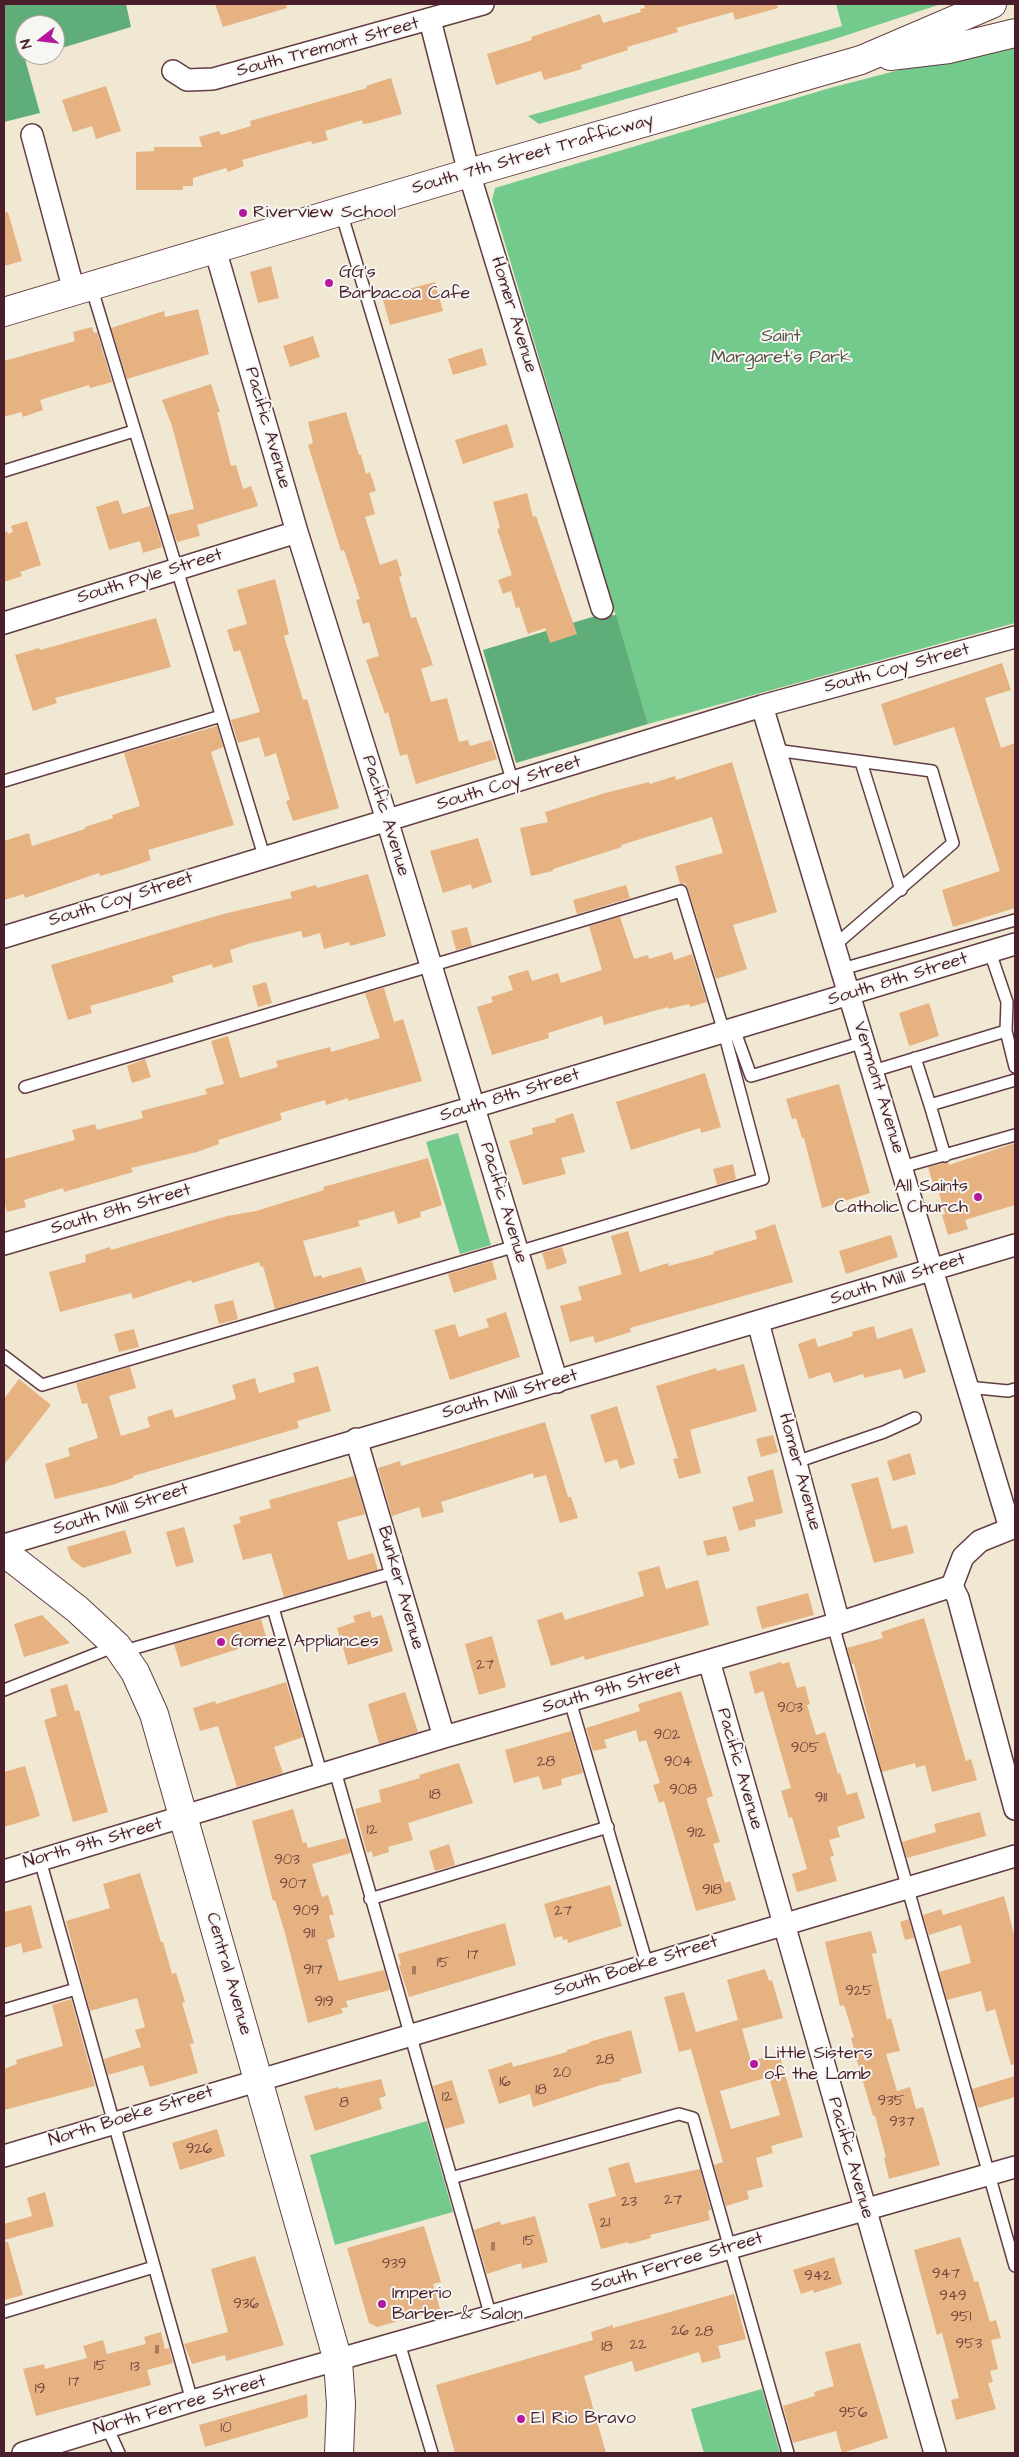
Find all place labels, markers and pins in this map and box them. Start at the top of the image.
place label: Riverview School [253,202,396,224]
marker: Riverview School [237,207,249,219]
place label: GG's Barbacoa Cafe [339,262,470,304]
marker: GG's Barbacoa Cafe [323,277,335,289]
place label: All Saints Catholic Church [835,1176,968,1218]
marker: All Saints Catholic Church [972,1191,984,1203]
place label: Gomez Appliances [231,1631,379,1653]
marker: Gomez Appliances [215,1636,227,1648]
place label: Little Sisters of the Lamb [764,2043,873,2086]
marker: Little Sisters of the Lamb [748,2058,760,2070]
place label: Imperio Barber & Salon [392,2283,523,2326]
marker: Imperio Barber & Salon [376,2298,388,2310]
place label: El Rio Bravo [531,2408,636,2430]
marker: El Rio Bravo [515,2413,527,2425]

